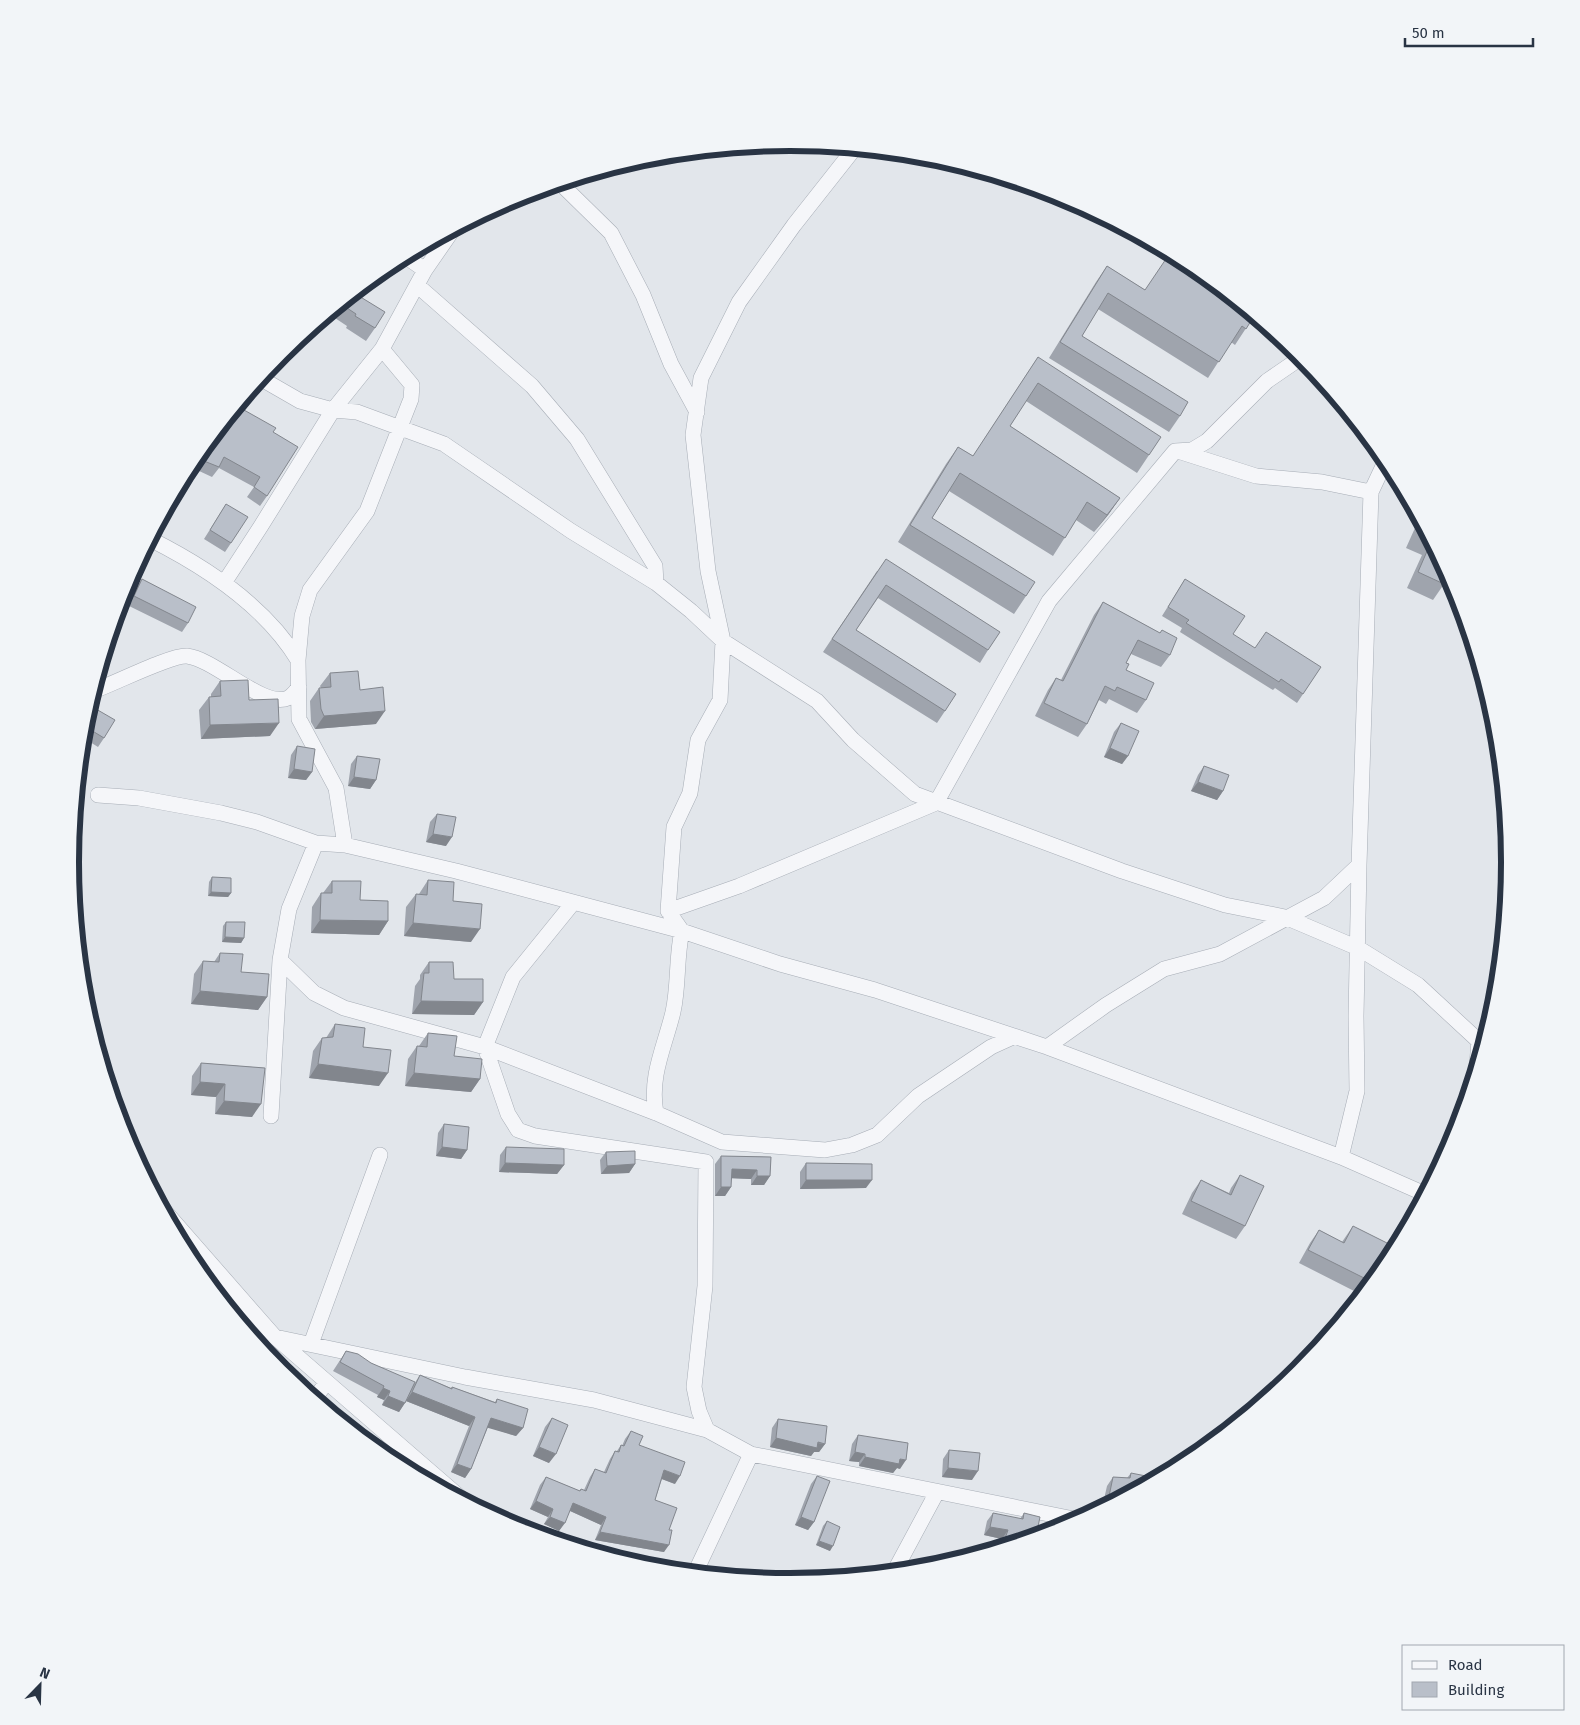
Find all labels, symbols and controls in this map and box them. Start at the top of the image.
scale bar [1405,15,1532,47]
text: 50 m [1412,24,1445,42]
legend [1402,1645,1565,1710]
text: Road [1448,1656,1483,1674]
north arrow [15,1660,65,1710]
text: N [37,1664,52,1683]
text: Building [1448,1681,1504,1699]

